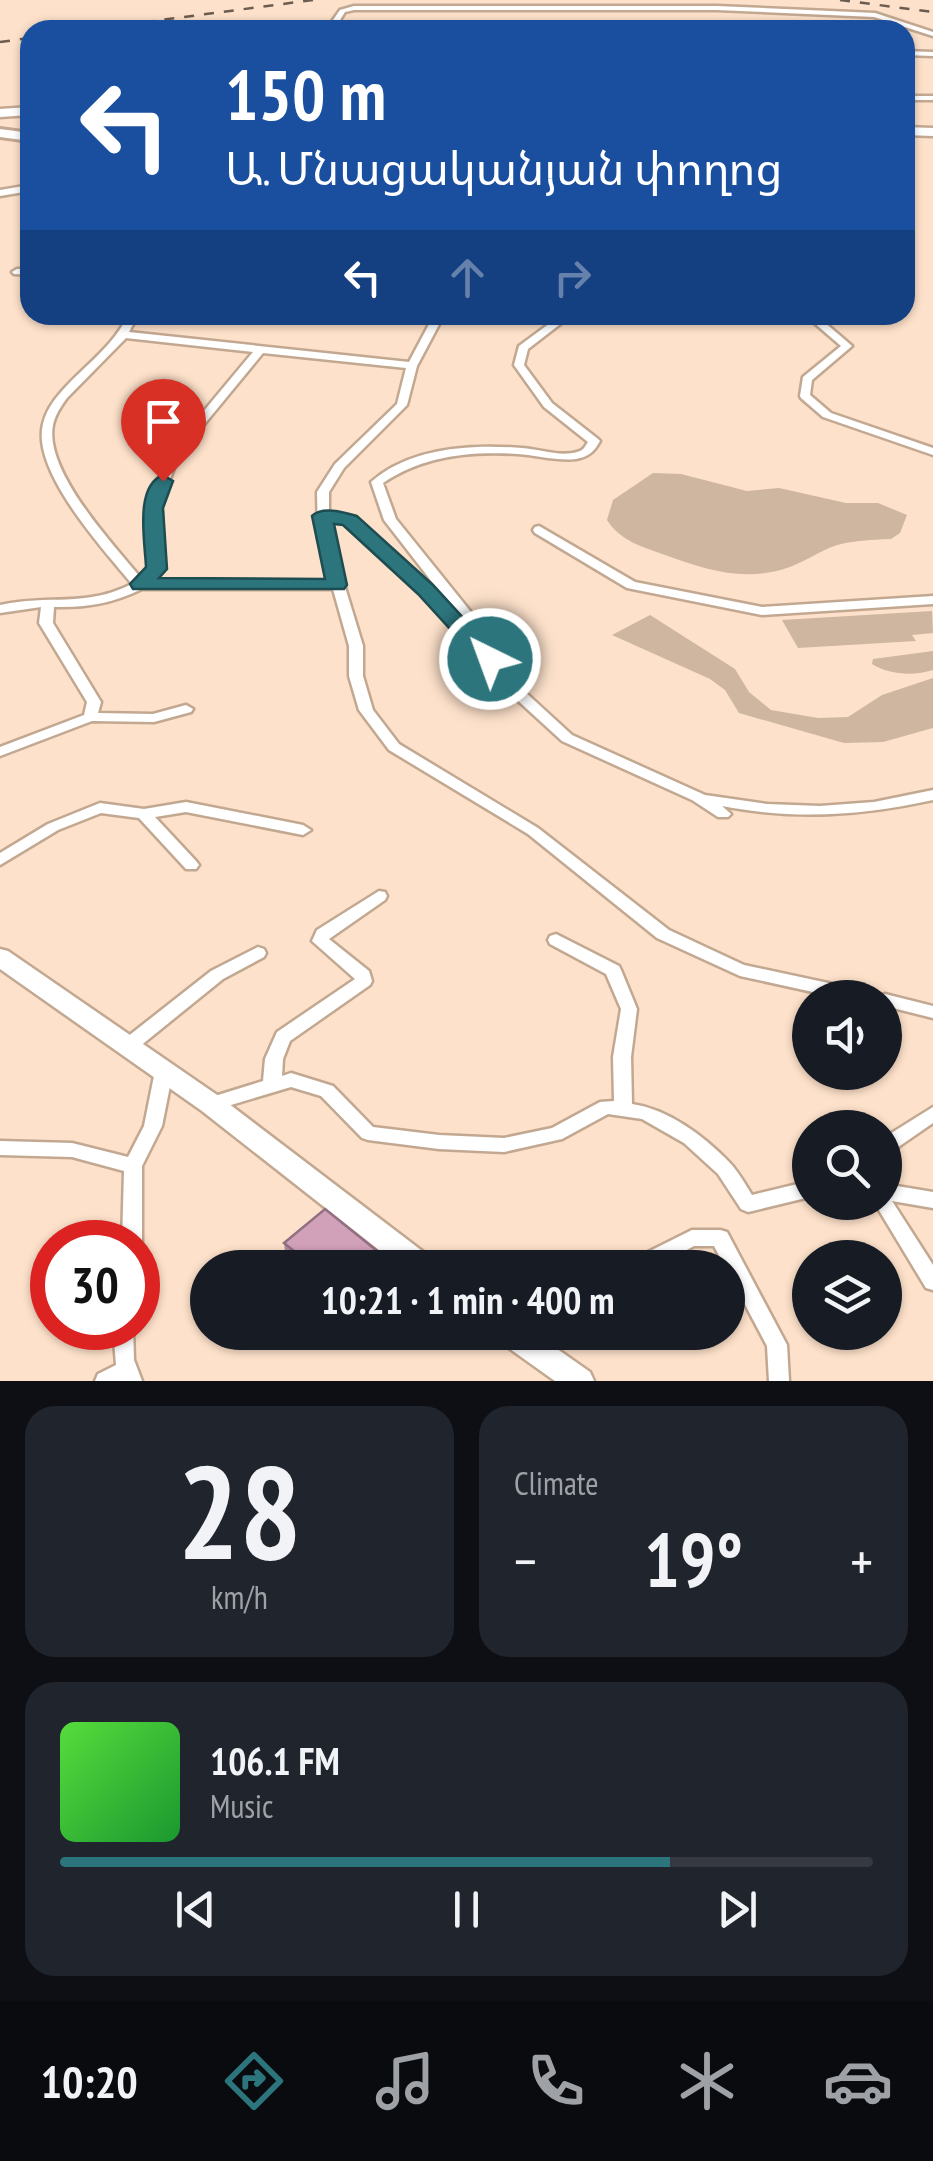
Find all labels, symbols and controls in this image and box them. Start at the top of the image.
text: 150 m [225,49,386,139]
icon: left [60,60,190,190]
text: Ա. Մնացականյան փողոց [225,139,782,197]
icon: left [335,250,390,305]
icon: ahead [440,250,495,305]
icon: right [545,250,600,305]
pin [121,379,206,482]
icon: arrive [136,394,191,449]
position arrow [438,607,542,711]
map controls [792,980,902,1350]
button: sound [792,980,902,1090]
button: search [792,1110,902,1220]
speed limit sign: 30 [30,1220,160,1350]
button: layers [792,1240,902,1350]
text: 10:21 · 1 min · 400 m [321,1275,614,1324]
text: 28 [177,1427,302,1595]
text: Climate [514,1462,598,1504]
text: 19° [644,1511,743,1608]
text: − [514,1525,537,1596]
text: + [850,1525,873,1596]
text: km/h [211,1576,268,1618]
text: 106.1 FM [210,1736,340,1785]
text: Music [210,1785,273,1827]
icon: previous [168,1882,223,1937]
icon: pause [439,1882,494,1937]
icon: next [710,1882,765,1937]
icon: directions [219,2046,289,2116]
icon: music [370,2046,440,2116]
icon: phone [521,2046,591,2116]
icon: climate [672,2046,742,2116]
icon: car [823,2046,893,2116]
text: 10:20 [40,2052,138,2110]

